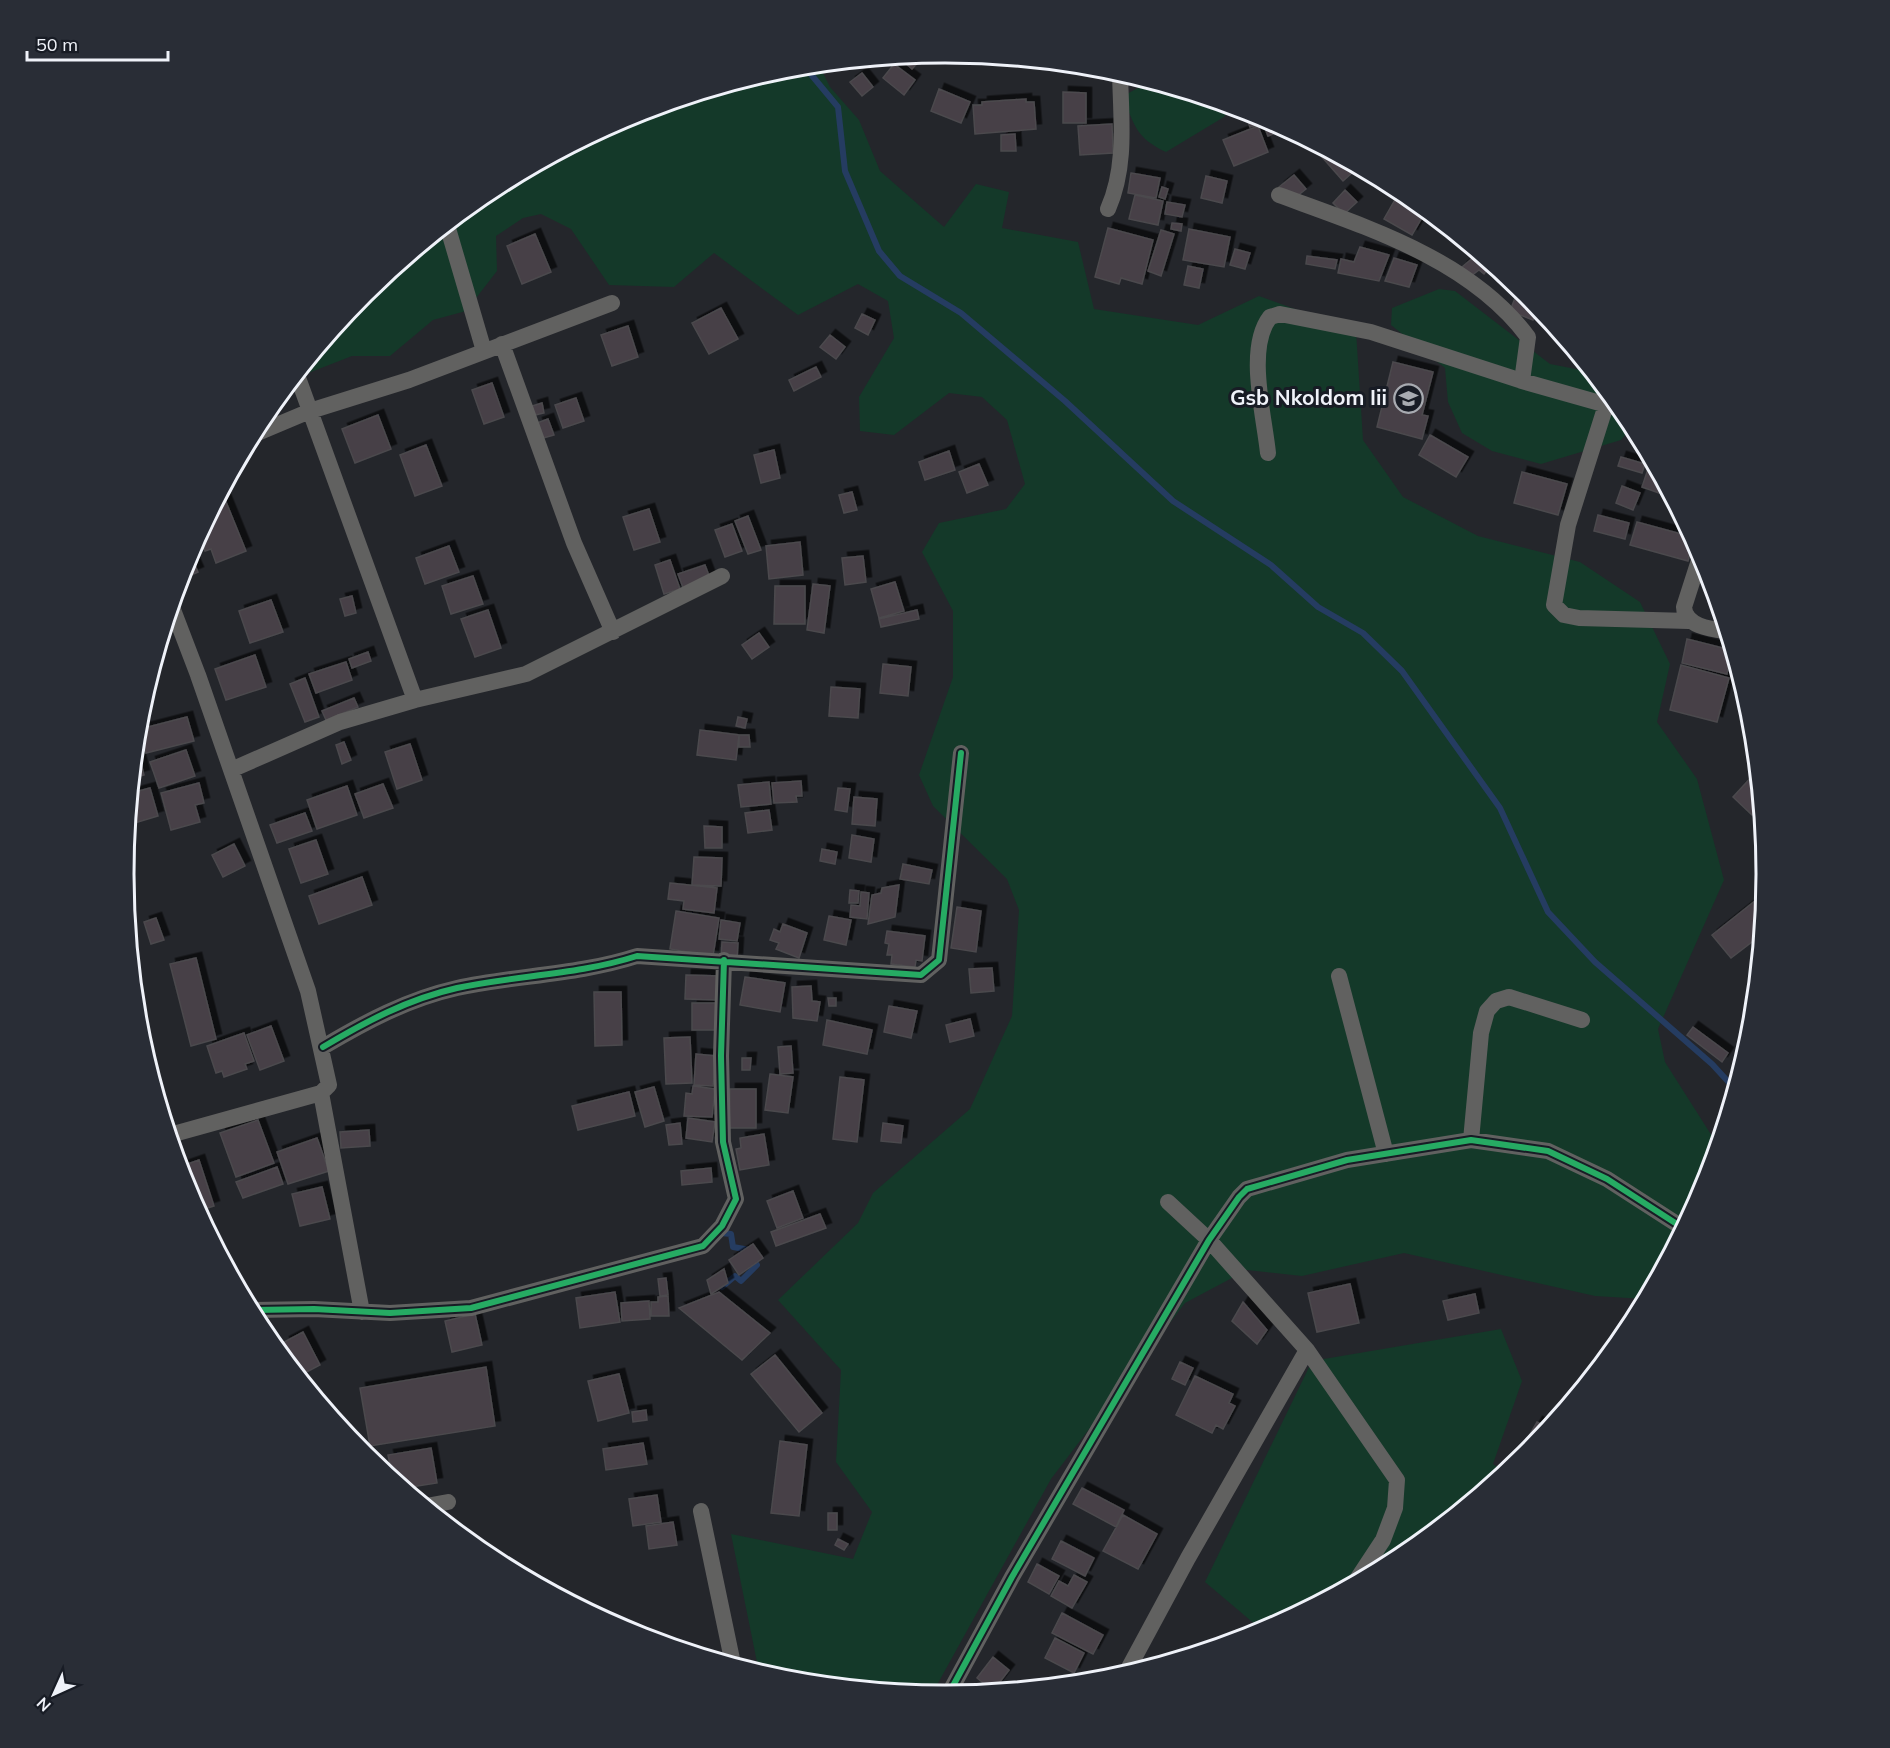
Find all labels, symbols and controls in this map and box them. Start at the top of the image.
scale bar [27,24,168,62]
text: 50 m [36,33,78,56]
school or university icon: Gsb Nkoldom Iii [1392,382,1424,414]
place label: Gsb Nkoldom Iii [1230,384,1387,410]
north arrow [24,1664,84,1724]
text: N [32,1693,55,1716]

